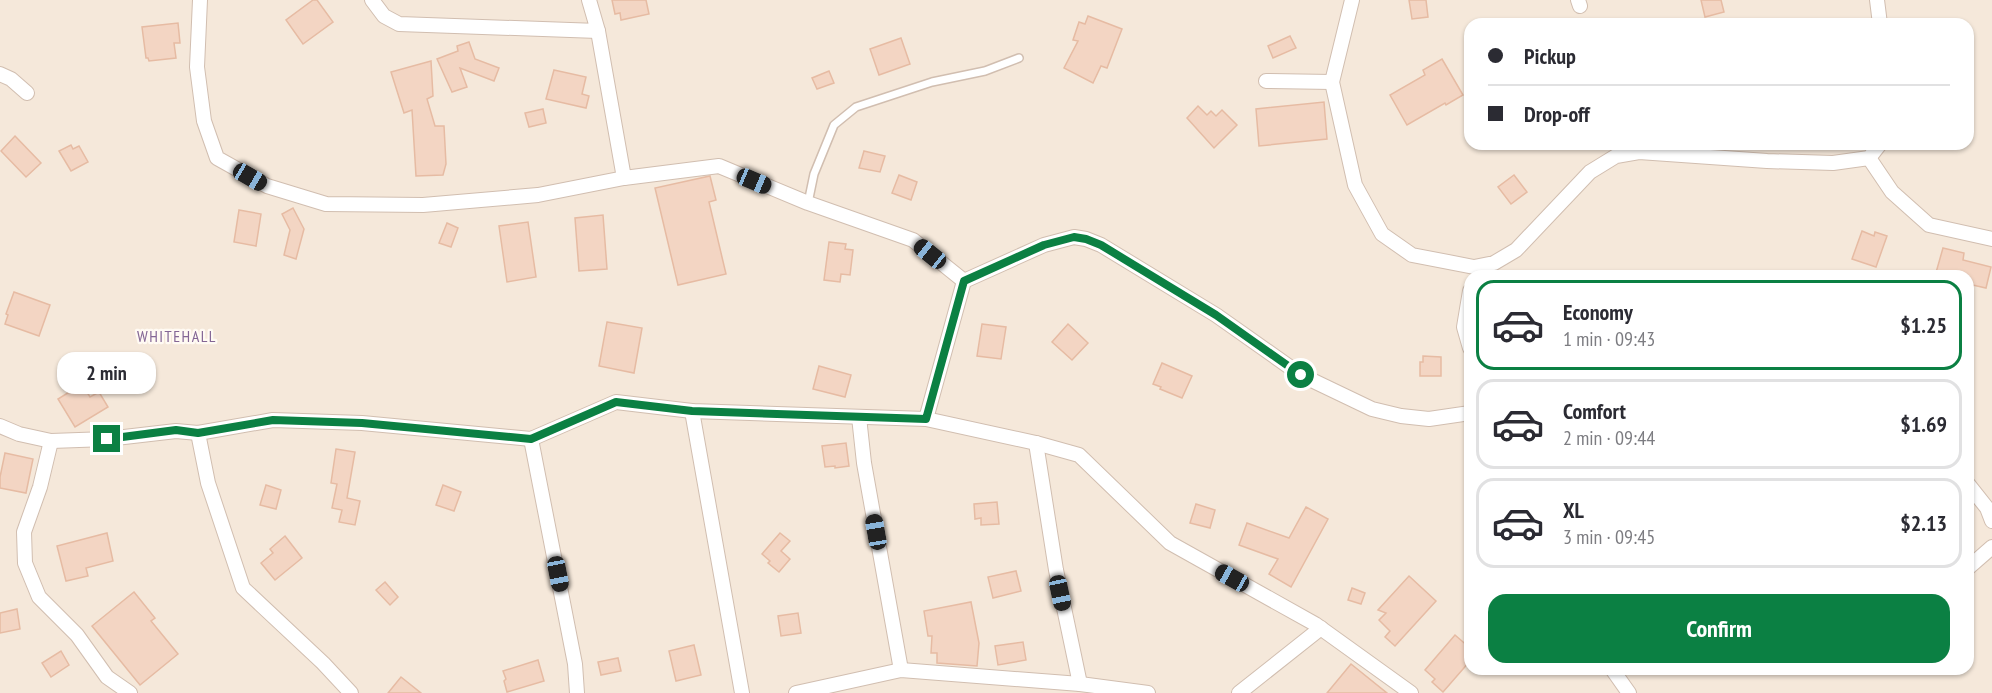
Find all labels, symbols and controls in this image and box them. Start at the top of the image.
text: Pickup [1524,42,1576,70]
text: Drop-off [1524,100,1590,128]
car [230,160,270,194]
car [734,166,774,196]
car [910,236,950,272]
icon: car [1491,298,1545,352]
text: Economy [1563,298,1633,326]
text: $1.25 [1900,311,1947,339]
district label: WHITEHALL [137,326,217,346]
text: 1 min · 09:43 [1563,326,1655,352]
callout: 2 min [57,352,156,394]
text: 2 min [86,360,127,386]
route start [1287,361,1314,388]
icon: car [1491,397,1545,451]
text: Comfort [1563,397,1626,425]
text: $1.69 [1900,410,1947,438]
route end [93,425,120,452]
text: 2 min · 09:44 [1563,425,1655,451]
icon: car [1491,496,1545,550]
text: XL [1563,496,1584,524]
text: $2.13 [1900,509,1947,537]
car [864,513,888,551]
text: 3 min · 09:45 [1563,524,1655,550]
car [546,555,570,593]
car [1212,561,1252,595]
car [1047,574,1073,612]
button: Confirm [1488,594,1950,663]

